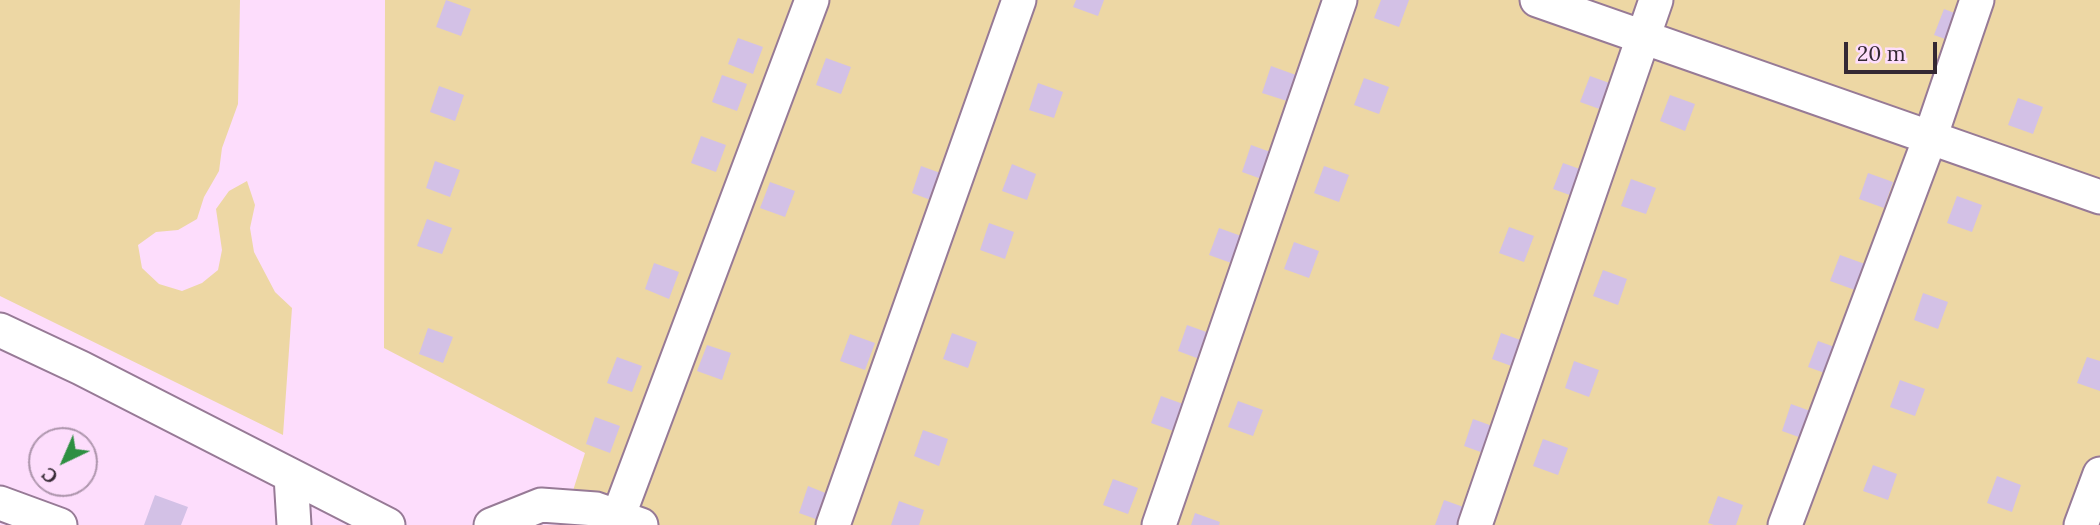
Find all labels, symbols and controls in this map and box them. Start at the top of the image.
scale bar [1848,28,1941,72]
text: 20 m [1857,40,1906,67]
north arrow [28,427,98,497]
text: С [37,462,63,489]

